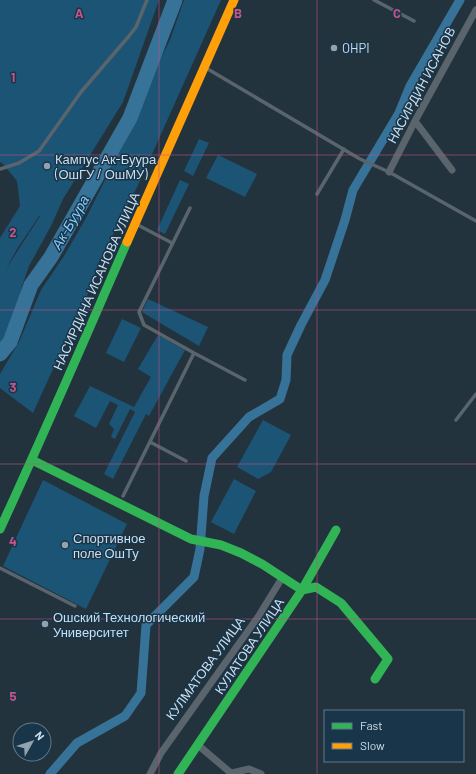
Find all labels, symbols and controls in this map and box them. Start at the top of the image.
text: A [75,5,84,21]
text: B [234,5,242,21]
text: C [393,5,401,21]
street label: НАСИРДИН ИСАНОВ [383,24,459,146]
place label: OHPI [342,40,370,56]
marker: OHPI [329,43,339,53]
text: 1 [11,69,15,85]
place label: Кампус Ак-Буура (ОшГУ / ОшМУ) [54,151,157,182]
marker: Кампус Ак-Буура (ОшГУ / ОшМУ) [42,161,52,171]
street label: НАСИРДИНА ИСАНОВА УЛИЦА [49,189,143,373]
water label: Ак-Буура [47,192,92,253]
text: 2 [9,224,17,240]
text: 3 [9,379,17,395]
place label: Спортивное поле ОшТу [73,530,145,561]
text: 4 [9,533,17,549]
marker: Спортивное поле ОшТу [60,540,70,550]
street label: КУЛАТОВА УЛИЦА [211,595,287,697]
place label: Ошский Технологический Университет [53,609,205,640]
street label: КУЛМАТОВА УЛИЦА [162,613,248,723]
marker: Ошский Технологический Университет [40,619,50,629]
text: 5 [9,688,17,704]
legend [324,710,464,762]
text: Fast [360,718,383,732]
north arrow [12,722,52,762]
text: N [33,728,48,742]
text: Slow [360,738,385,752]

